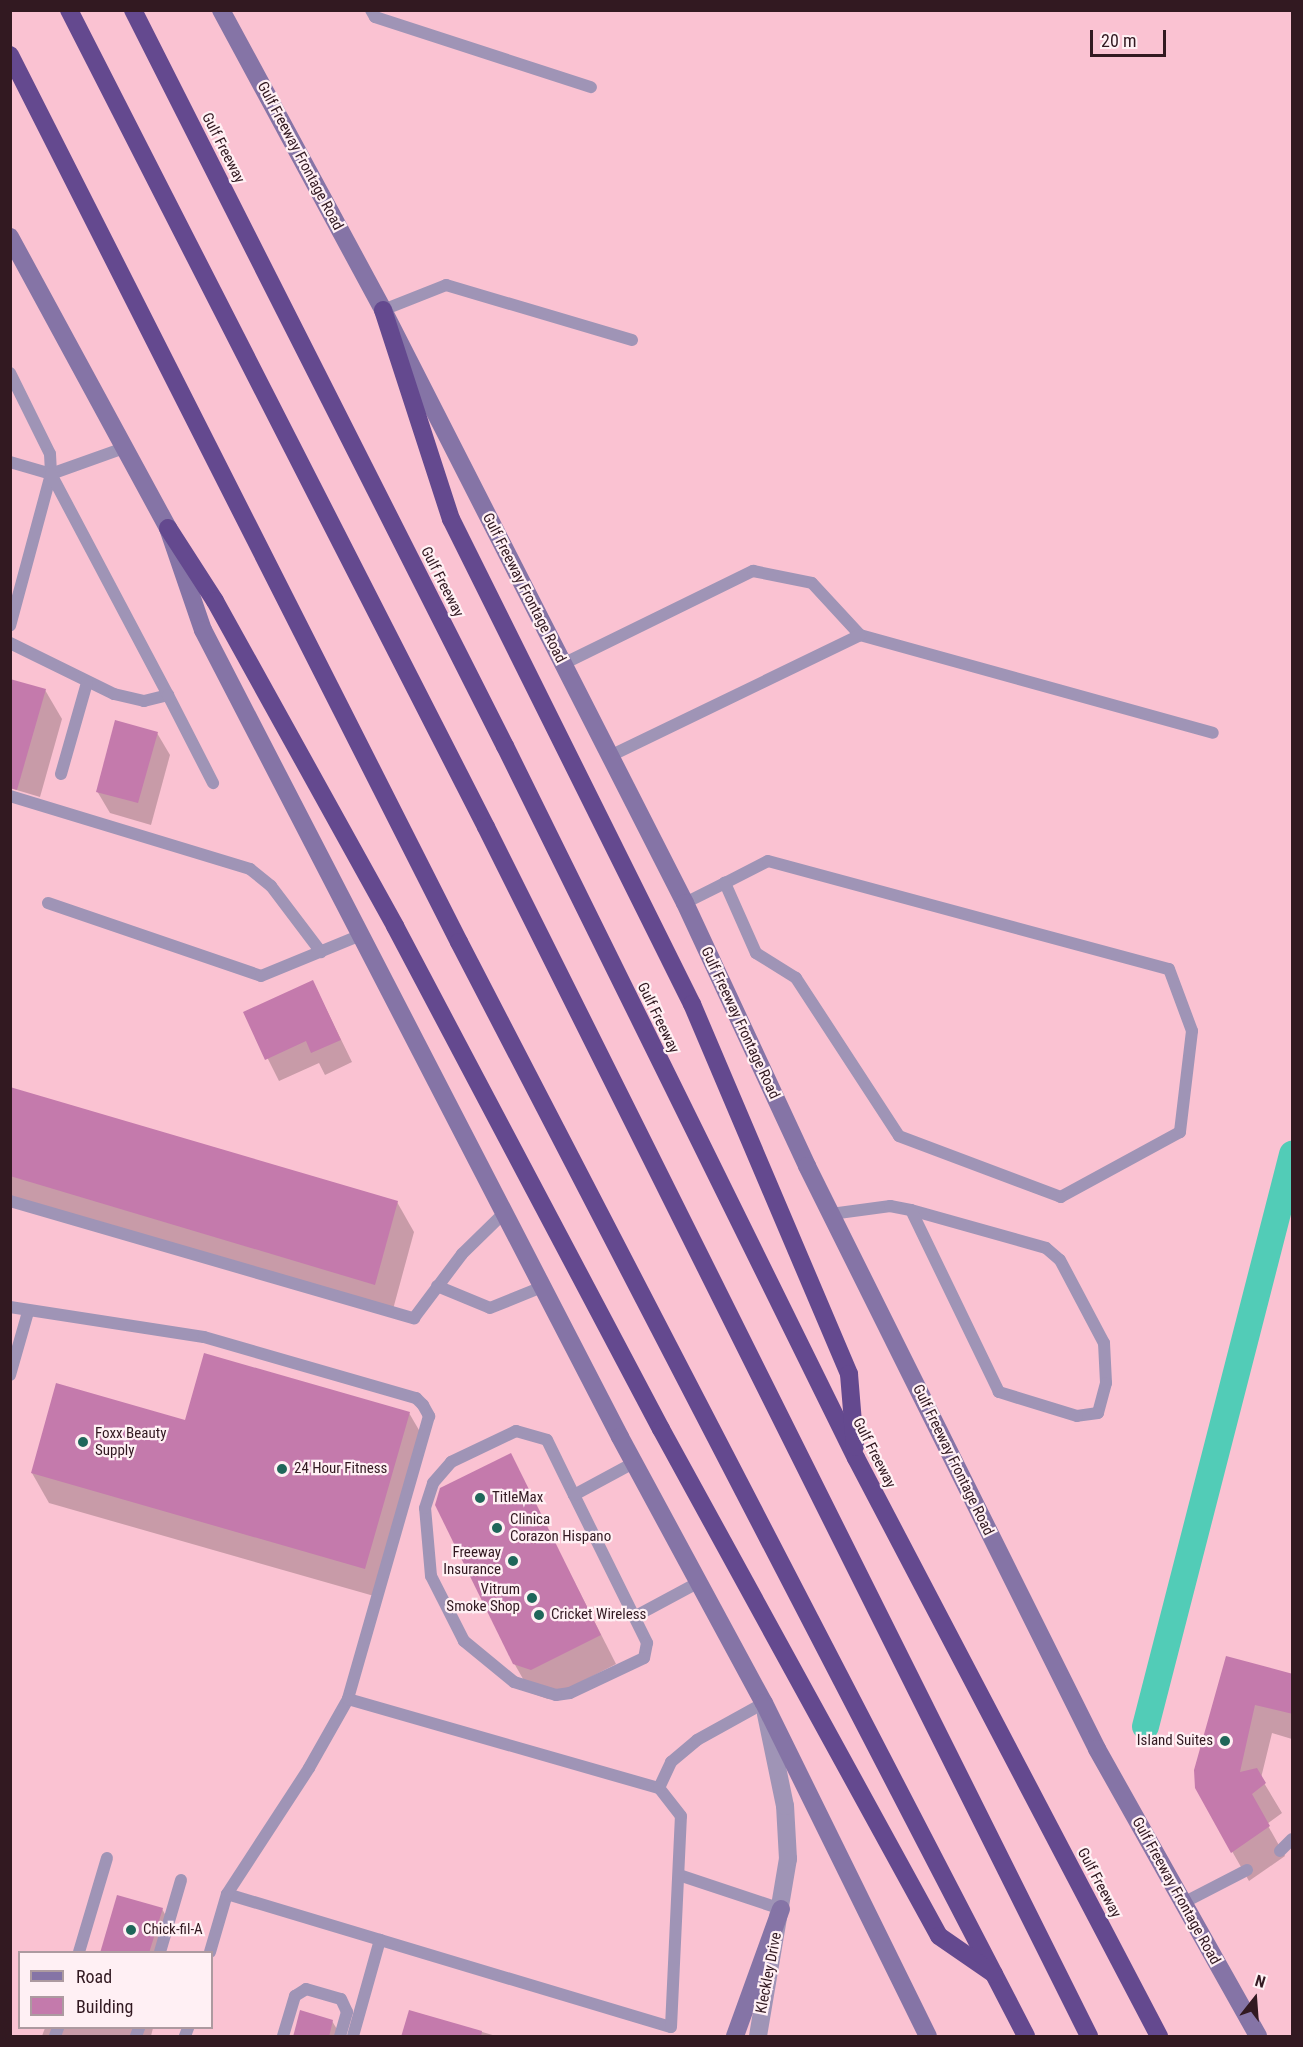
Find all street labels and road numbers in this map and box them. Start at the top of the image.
street label: Gulf Freeway Frontage Road [253,79,347,233]
street label: Gulf Freeway [198,110,248,186]
street label: Gulf Freeway Frontage Road [478,510,570,666]
street label: Gulf Freeway [417,544,467,620]
street label: Gulf Freeway Frontage Road [697,944,783,1102]
street label: Gulf Freeway [633,980,683,1056]
street label: Gulf Freeway Frontage Road [909,1382,997,1538]
street label: Gulf Freeway [849,1415,899,1491]
street label: Gulf Freeway Frontage Road [1128,1814,1224,1968]
street label: Gulf Freeway [1073,1845,1125,1921]
street label: Kleckley Drive [752,1931,786,2015]

